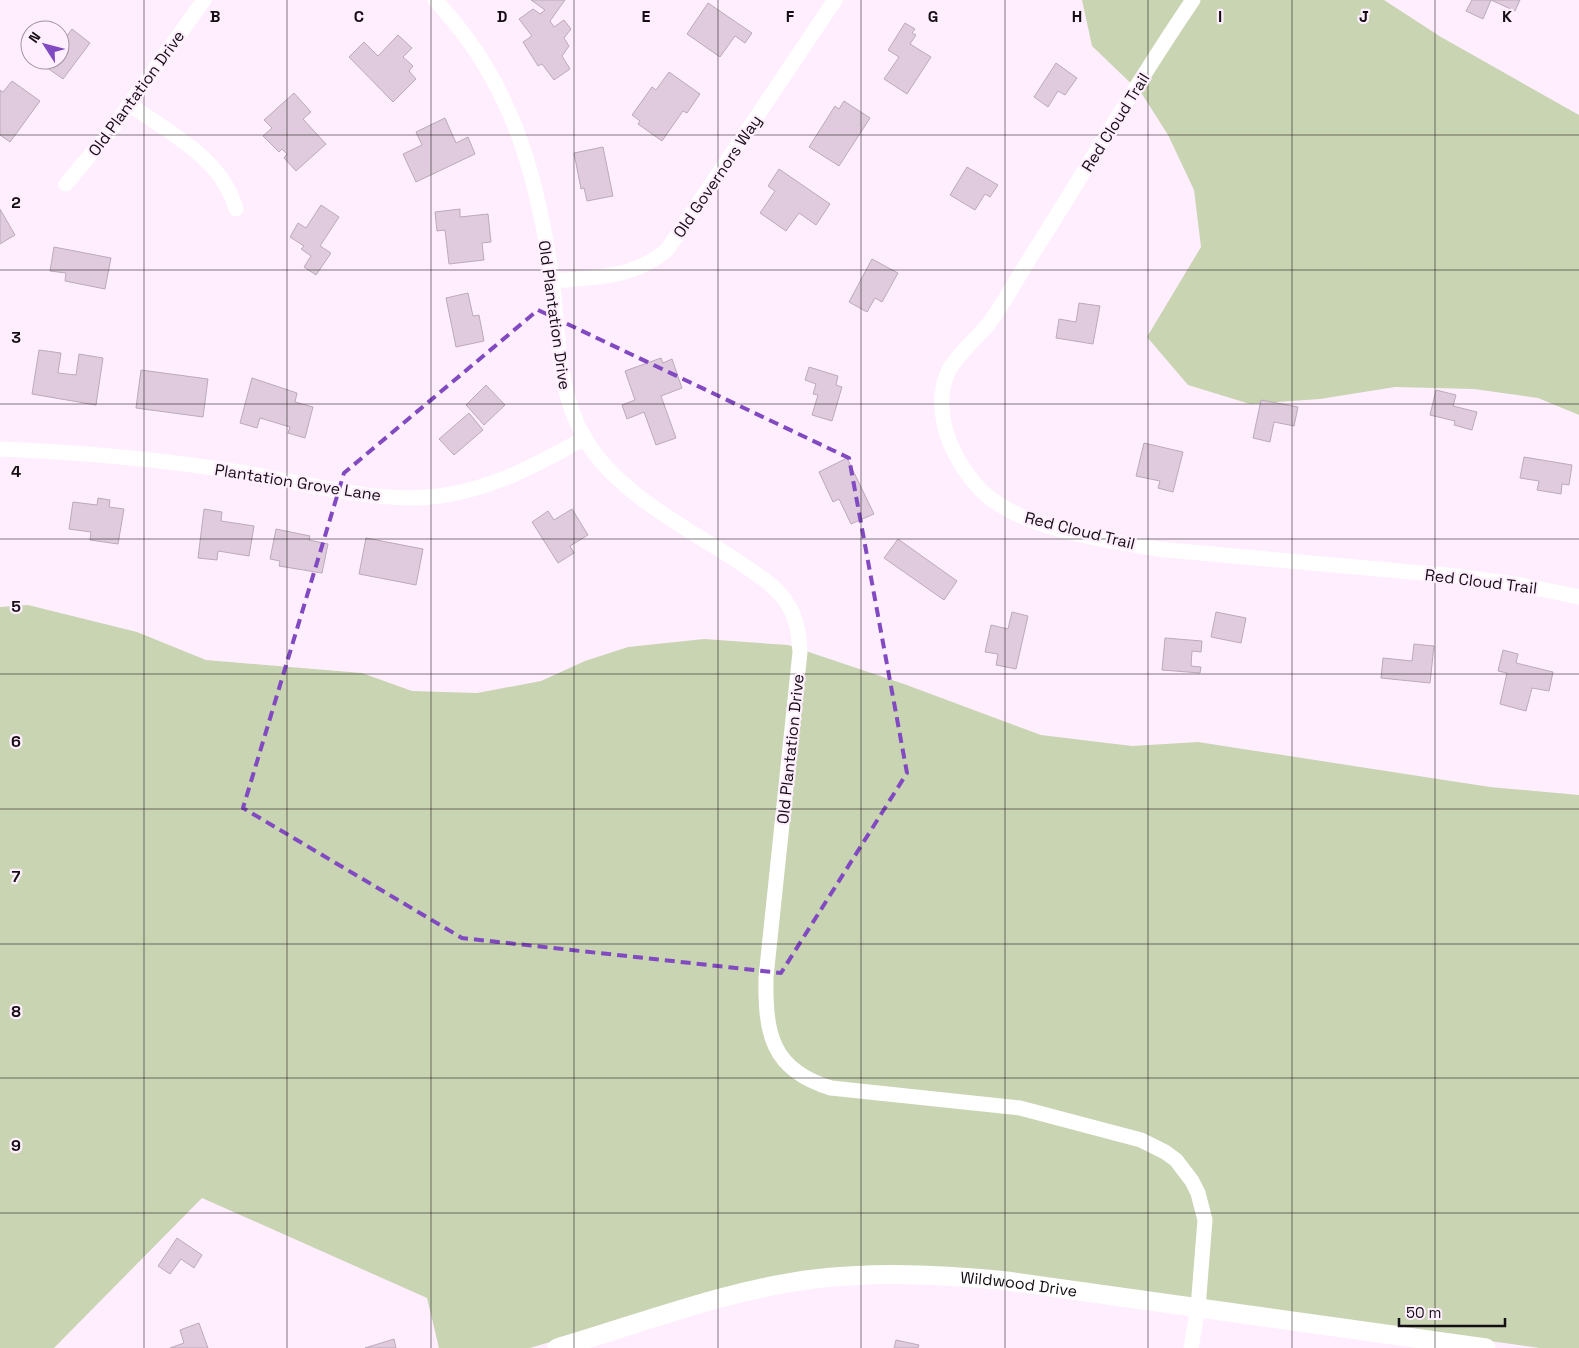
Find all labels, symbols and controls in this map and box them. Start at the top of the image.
text: B [210,6,220,27]
text: C [354,6,364,27]
text: D [497,6,507,27]
text: E [642,6,651,27]
text: F [786,6,795,27]
text: G [928,6,938,27]
text: H [1072,6,1082,27]
text: I [1218,6,1222,27]
text: J [1359,6,1369,27]
text: K [1502,6,1512,27]
north arrow [20,20,70,70]
street label: Old Plantation Drive [84,26,189,160]
text: N [24,28,45,46]
street label: Red Cloud Trail [1077,69,1154,176]
street label: Old Governors Way [669,111,766,242]
text: 2 [11,192,21,213]
street label: Old Plantation Drive [534,239,575,391]
text: 3 [11,327,21,348]
street label: Plantation Grove Lane [213,459,383,506]
text: 4 [11,461,21,482]
street label: Red Cloud Trail [1023,507,1137,554]
street label: Red Cloud Trail [1424,564,1538,599]
text: 5 [11,596,21,617]
street label: Old Plantation Drive [772,673,809,825]
text: 6 [11,731,21,752]
text: 7 [12,866,21,887]
text: 8 [11,1001,21,1022]
text: 9 [11,1135,21,1156]
street label: Wildwood Drive [960,1267,1079,1302]
scale bar [1399,1296,1505,1328]
text: 50 m [1406,1303,1441,1322]

